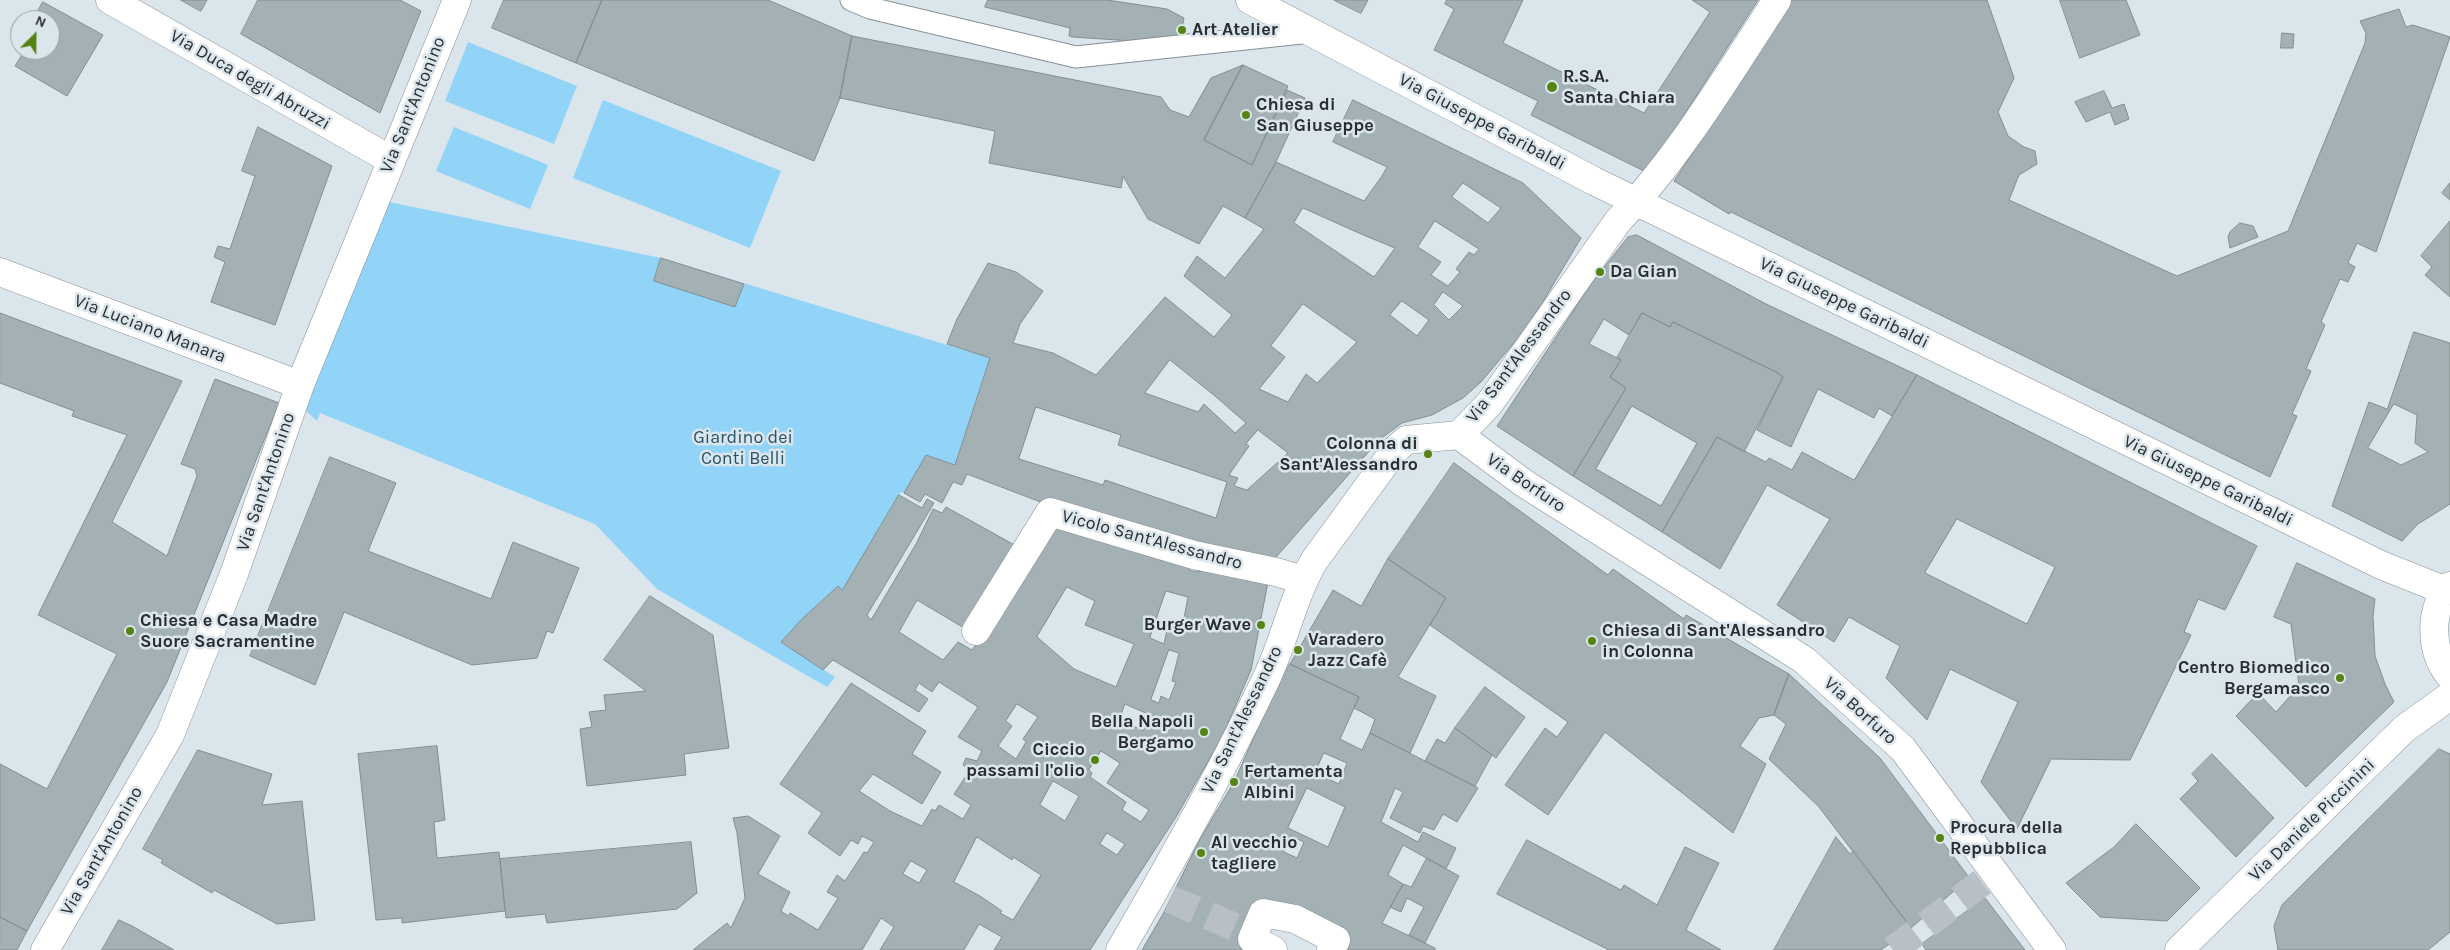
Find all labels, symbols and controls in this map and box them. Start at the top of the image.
north arrow [10,10,60,60]
text: N [33,12,49,31]
place label: Art Atelier [1192,19,1278,41]
marker: Art Atelier [1176,24,1188,36]
street label: Via Duca degli Abruzzi [166,25,334,135]
street label: Via Sant'Antonino [376,34,450,176]
place label: R.S.A. Santa Chiara [1563,66,1675,108]
street label: Via Giuseppe Garibaldi [1395,69,1569,175]
marker: R.S.A. Santa Chiara [1545,80,1559,94]
place label: Chiesa di San Giuseppe [1256,94,1374,136]
marker: Chiesa di San Giuseppe [1240,109,1252,121]
street label: Via Giuseppe Garibaldi [1756,253,1932,353]
place label: Da Gian [1610,261,1677,283]
marker: Da Gian [1594,266,1606,278]
street label: Via Sant'Alessandro [1462,285,1576,427]
street label: Via Luciano Manara [71,290,229,368]
street label: Via Sant'Antonino [232,410,300,554]
park label: Giardino dei Conti Belli [693,427,793,469]
street label: Via Giuseppe Garibaldi [2120,431,2296,531]
place label: Colonna di Sant'Alessandro [1279,433,1418,476]
marker: Colonna di Sant'Alessandro [1422,448,1434,460]
street label: Via Borfuro [1482,449,1570,517]
street label: Vicolo Sant'Alessandro [1059,506,1245,574]
place label: Chiesa e Casa Madre Suore Sacramentine [140,610,317,652]
place label: Burger Wave [1144,614,1251,636]
marker: Burger Wave [1255,619,1267,631]
place label: Chiesa di Sant'Alessandro in Colonna [1602,620,1825,662]
marker: Chiesa e Casa Madre Suore Sacramentine [124,625,136,637]
place label: Varadero Jazz Cafè [1308,629,1387,672]
marker: Chiesa di Sant'Alessandro in Colonna [1586,635,1598,647]
street label: Via Sant'Alessandro [1197,643,1287,797]
marker: Varadero Jazz Cafè [1292,644,1304,656]
place label: Centro Biomedico Bergamasco [2178,657,2330,700]
marker: Centro Biomedico Bergamasco [2334,672,2346,684]
street label: Via Borfuro [1819,673,1901,749]
place label: Bella Napoli Bergamo [1091,711,1194,754]
marker: Bella Napoli Bergamo [1198,726,1210,738]
place label: Ciccio passami l'olio [966,739,1085,782]
marker: Ciccio passami l'olio [1089,754,1101,766]
street label: Via Daniele Piccinini [2244,754,2380,886]
place label: Fertamenta Albini [1244,761,1343,804]
marker: Fertamenta Albini [1228,776,1240,788]
street label: Via Sant'Antonino [56,783,148,919]
place label: Procura della Repubblica [1950,817,2063,860]
place label: Al vecchio tagliere [1211,832,1298,874]
marker: Procura della Repubblica [1934,832,1946,844]
marker: Al vecchio tagliere [1195,847,1207,859]

